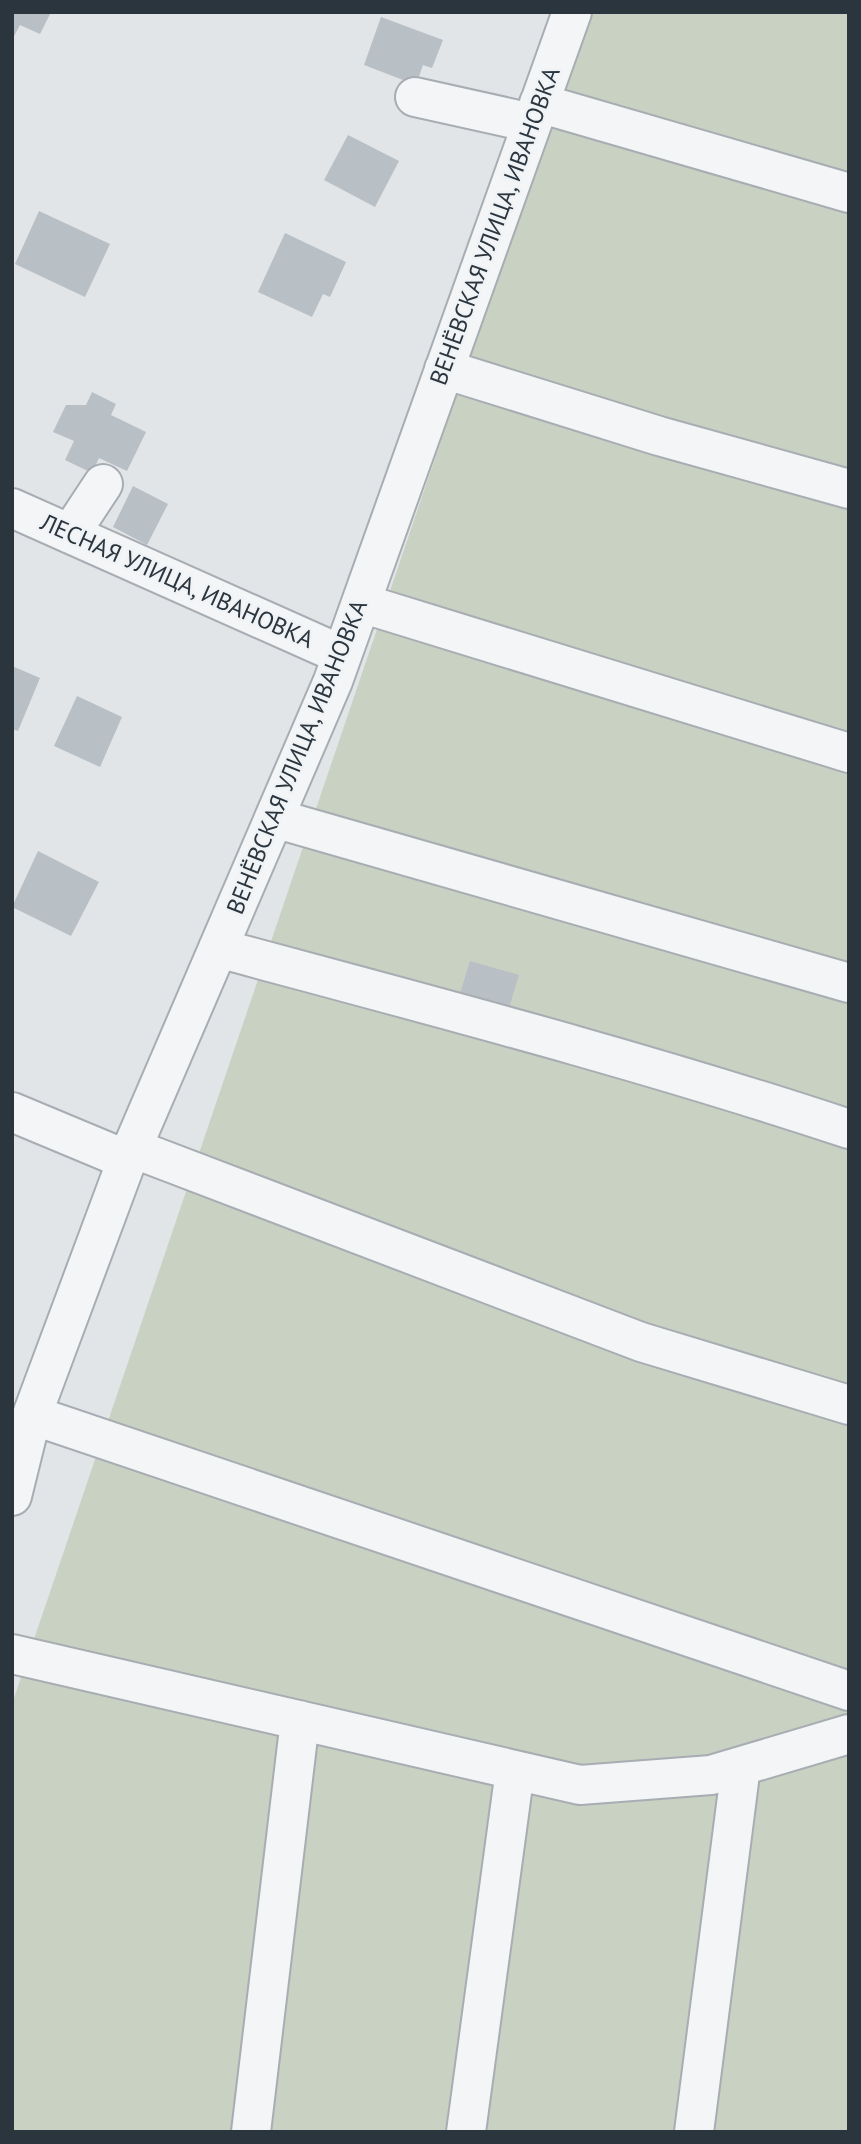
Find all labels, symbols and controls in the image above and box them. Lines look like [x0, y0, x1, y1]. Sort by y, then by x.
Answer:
street label: ВЕНЁВСКАЯ УЛИЦА, ИВАНОВКА [422, 63, 567, 389]
street label: ЛЕСНАЯ УЛИЦА, ИВАНОВКА [35, 506, 319, 655]
street label: ВЕНЁВСКАЯ УЛИЦА, ИВАНОВКА [219, 595, 374, 919]

